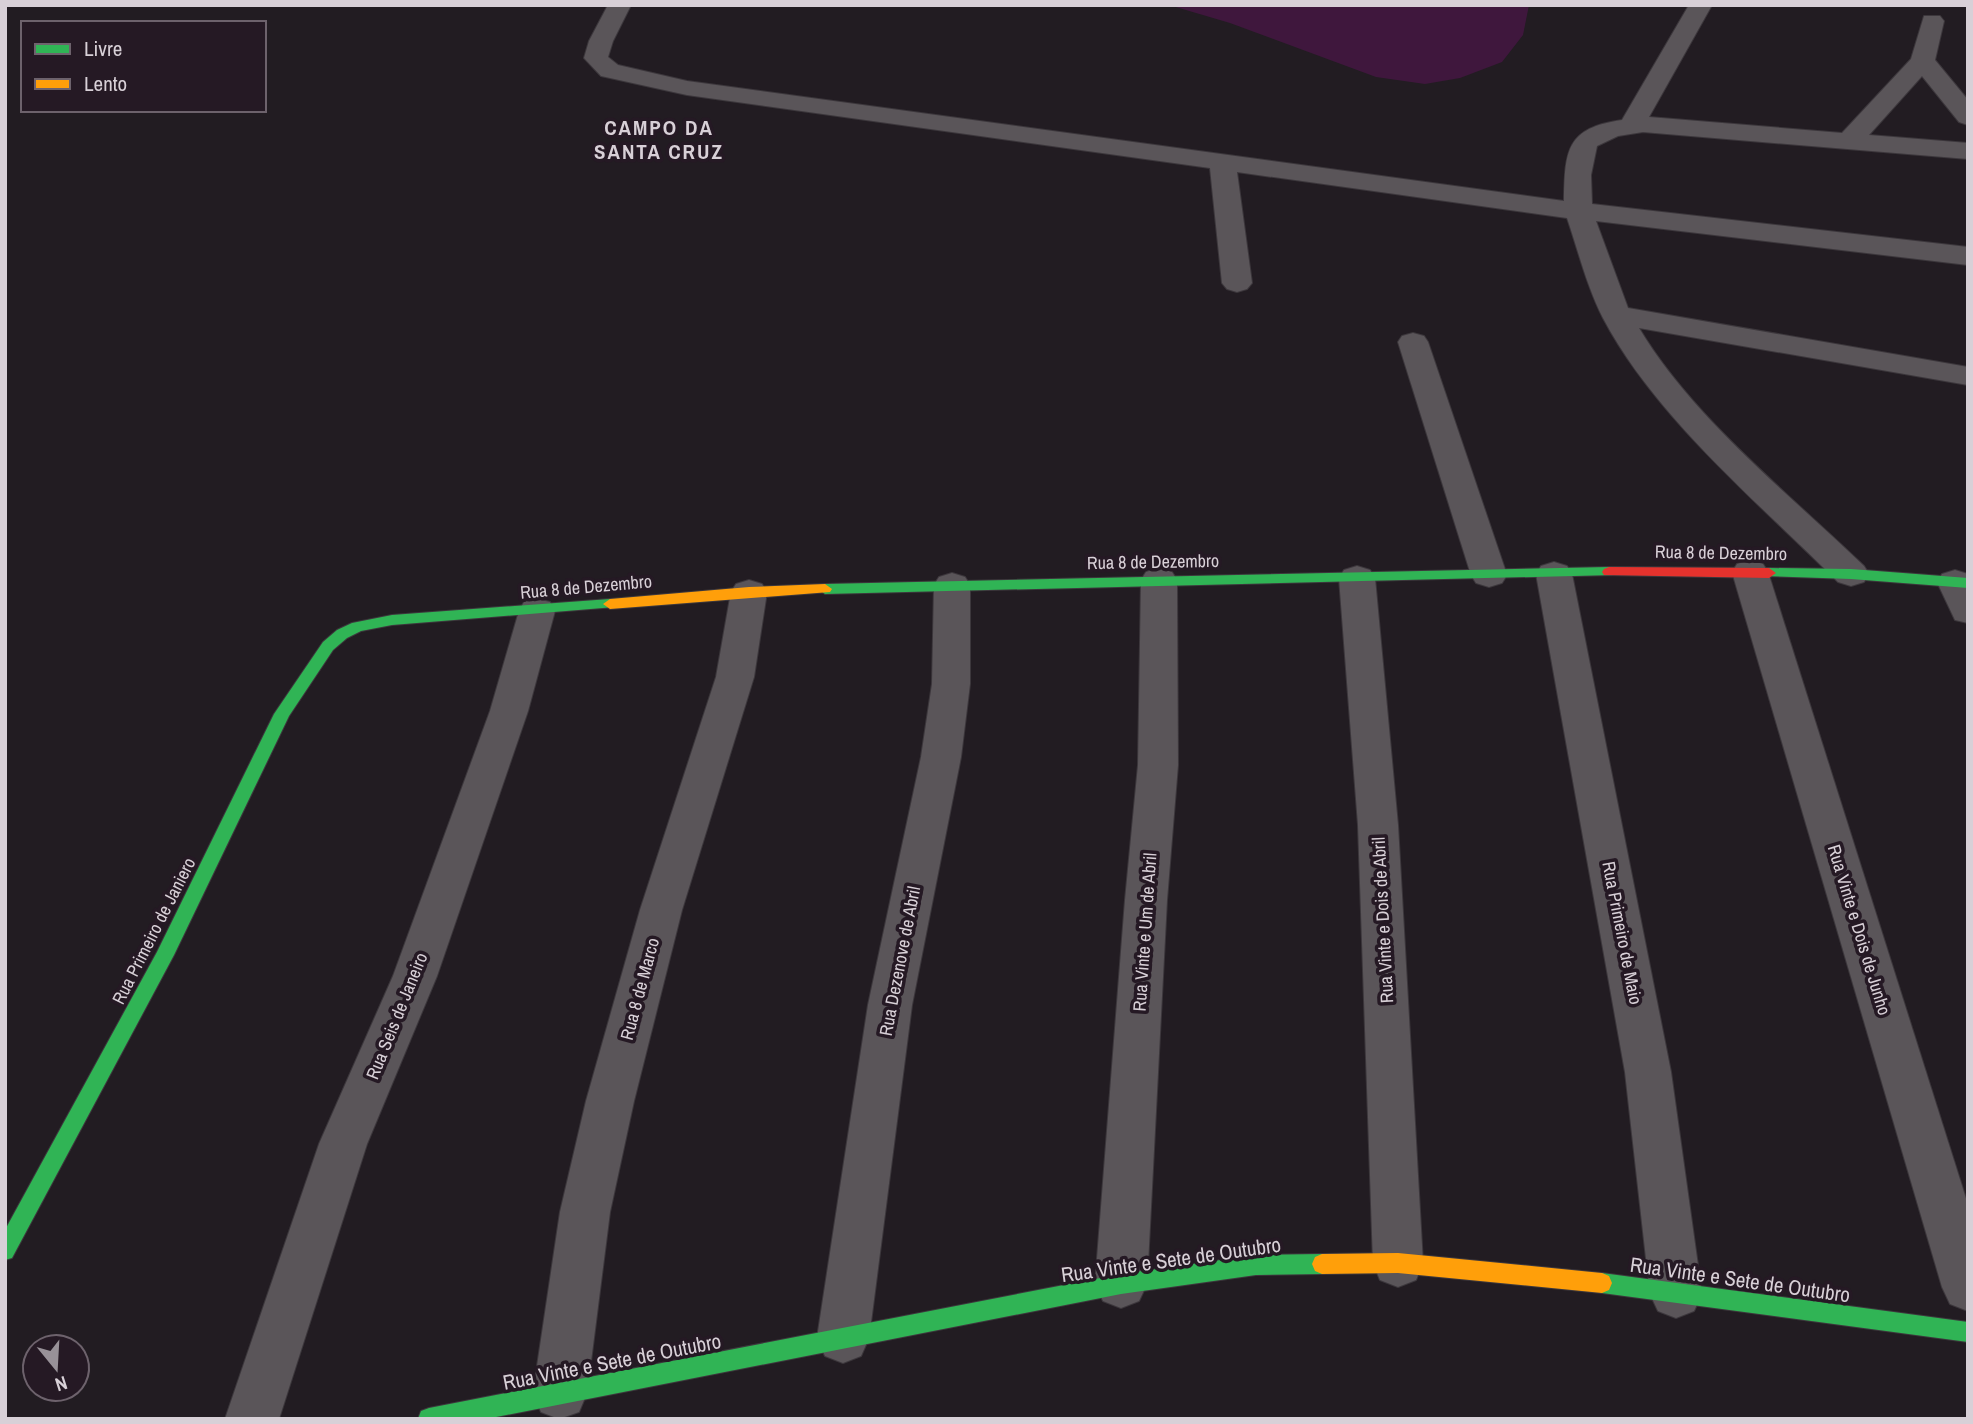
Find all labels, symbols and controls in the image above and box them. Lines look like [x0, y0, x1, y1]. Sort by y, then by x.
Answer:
legend [21, 21, 266, 112]
text: Livre [84, 34, 122, 63]
text: Lento [84, 69, 127, 98]
district label: CAMPO DA SANTA CRUZ [594, 113, 724, 166]
street label: Rua 8 de Dezembro [1655, 539, 1787, 566]
street label: Rua 8 de Dezembro [1087, 548, 1219, 575]
street label: Rua 8 de Dezembro [519, 568, 653, 605]
street label: Rua Vinte e Dois de Abril [1366, 836, 1399, 1004]
street label: Rua Vinte e Dois de Junho [1822, 842, 1897, 1018]
street label: Rua Vinte e Um de Abril [1126, 852, 1163, 1012]
street label: Rua Primeiro de Janiero [106, 853, 201, 1008]
street label: Rua Primeiro de Maio [1596, 859, 1649, 1007]
street label: Rua Dezenove de Abril [873, 884, 926, 1038]
street label: Rua 8 de Marco [614, 935, 665, 1043]
street label: Rua Seis de Janeiro [360, 949, 433, 1083]
street label: Rua Vinte e Sete de Outubro [1059, 1230, 1283, 1289]
street label: Rua Vinte e Sete de Outubro [1628, 1250, 1852, 1309]
street label: Rua Vinte e Sete de Outubro [500, 1326, 724, 1397]
north arrow [21, 1333, 91, 1403]
text: N [52, 1370, 71, 1398]

